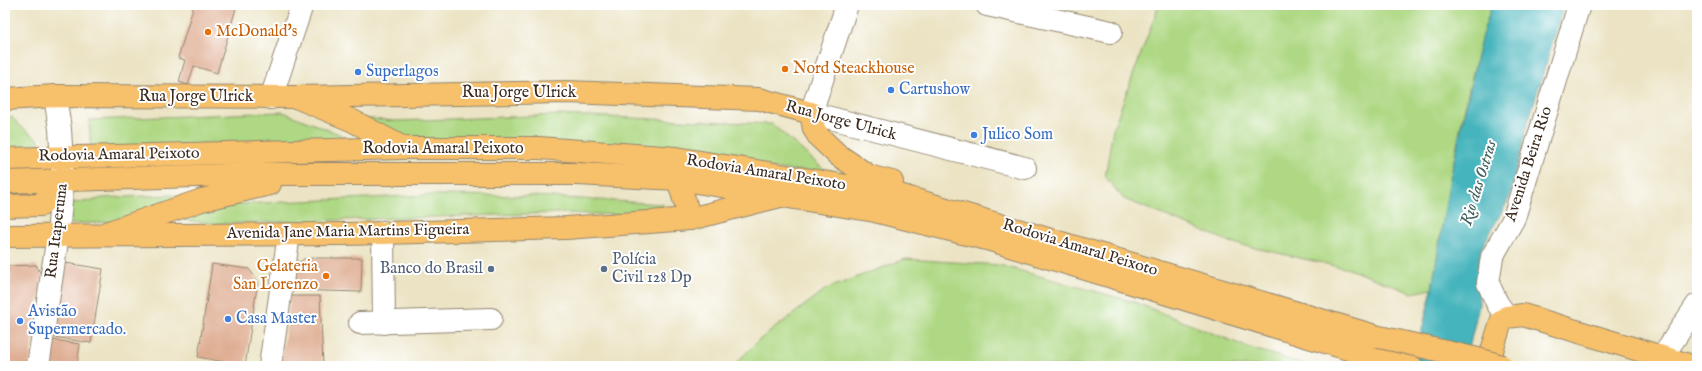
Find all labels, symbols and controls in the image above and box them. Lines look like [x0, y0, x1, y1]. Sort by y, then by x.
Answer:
place label: McDonald's [216, 22, 298, 42]
marker: McDonald's [203, 27, 213, 37]
place label: Nord Steackhouse [793, 59, 915, 79]
place label: Superlagos [366, 62, 439, 82]
marker: Nord Steackhouse [780, 64, 790, 74]
marker: Superlagos [353, 67, 363, 77]
place label: Cartushow [899, 80, 971, 100]
street label: Rua Jorge Ulrick [462, 83, 577, 103]
marker: Cartushow [886, 85, 896, 95]
street label: Rua Jorge Ulrick [139, 87, 254, 107]
street label: Rua Jorge Ulrick [783, 97, 899, 146]
street label: Avenida Beira Rio [1501, 104, 1557, 225]
place label: Julico Som [980, 125, 1053, 145]
marker: Julico Som [969, 130, 979, 140]
water label: Rio das Ostras [1456, 138, 1502, 228]
street label: Rodovia Amaral Peixoto [362, 139, 524, 159]
street label: Rodovia Amaral Peixoto [38, 144, 200, 166]
street label: Rodovia Amaral Peixoto [685, 151, 848, 196]
street label: Rua Itaperuna [41, 182, 73, 280]
street label: Rodovia Amaral Peixoto [1000, 215, 1160, 281]
street label: Avenida Jane Maria Martins Figueira [226, 220, 469, 244]
place label: Polícia Civil 128 Dp [612, 250, 692, 288]
place label: Gelateria San Lorenzo [233, 257, 318, 295]
place label: Banco do Brasil [380, 259, 484, 279]
marker: Banco do Brasil [486, 264, 496, 274]
marker: Polícia Civil 128 Dp [599, 264, 609, 274]
marker: Gelateria San Lorenzo [321, 271, 331, 281]
place label: Avistão Supermercado. [27, 302, 126, 340]
place label: Casa Master [236, 309, 317, 329]
marker: Casa Master [223, 314, 233, 324]
marker: Avistão Supermercado. [15, 316, 25, 326]

